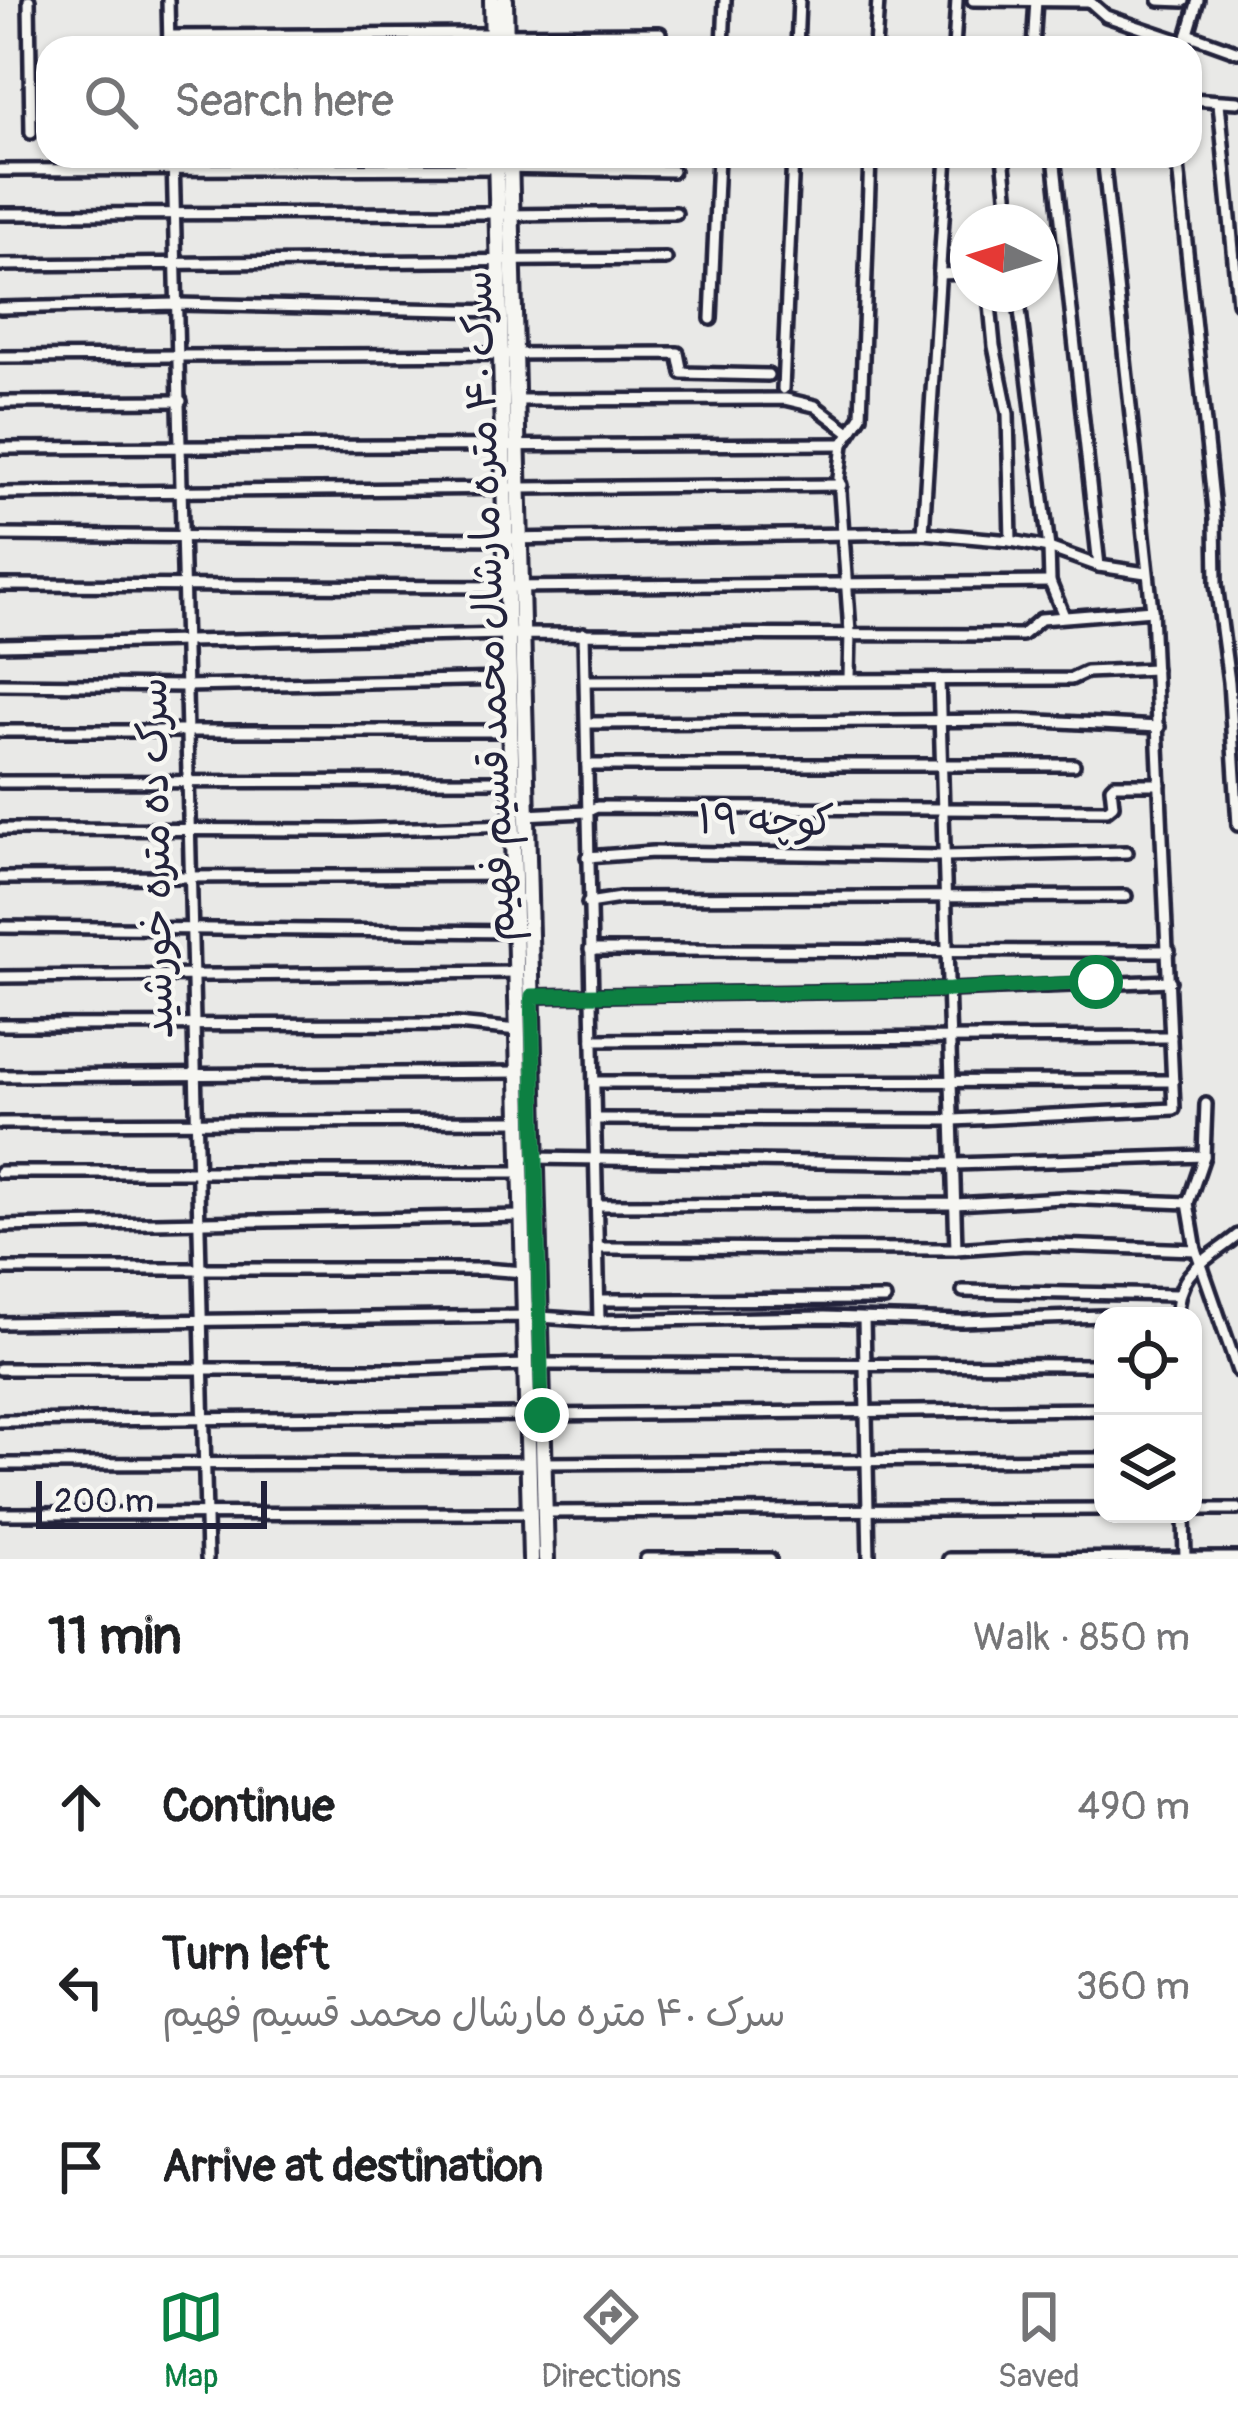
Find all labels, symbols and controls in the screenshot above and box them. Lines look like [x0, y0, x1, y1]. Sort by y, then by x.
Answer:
search box [36, 36, 1202, 168]
icon: search [78, 69, 144, 135]
text: Search here [174, 74, 394, 130]
north arrow [950, 204, 1058, 312]
street label: سرک ۴۰ متره مارشال محمد قسیم فهیم [451, 269, 531, 943]
street label: سرک ده متره خورشید [127, 677, 185, 1039]
street label: کوچه ۱۹ [697, 794, 835, 848]
route start [1069, 955, 1123, 1009]
map controls [1094, 1307, 1202, 1523]
button: locate [1094, 1307, 1202, 1415]
route end [515, 1388, 569, 1442]
button: layers [1094, 1415, 1202, 1523]
scale bar [36, 1475, 267, 1528]
text: 200 m [54, 1481, 154, 1522]
text: 11 min [48, 1605, 182, 1669]
text: Walk · 850 m [973, 1613, 1190, 1662]
icon: ahead [48, 1774, 114, 1840]
text: Continue [162, 1779, 335, 1835]
text: 490 m [1078, 1782, 1190, 1831]
text: Turn left [162, 1927, 329, 1983]
icon: left [48, 1954, 114, 2020]
text: 360 m [1076, 1962, 1190, 2011]
text: سرک ۴۰ متره مارشال محمد قسیم فهیم [162, 1989, 786, 2038]
icon: arrive [48, 2134, 114, 2200]
text: Arrive at destination [162, 2139, 543, 2195]
tab: Map [158, 2284, 224, 2397]
tab: Directions [541, 2284, 681, 2397]
tab: Saved [998, 2284, 1080, 2397]

